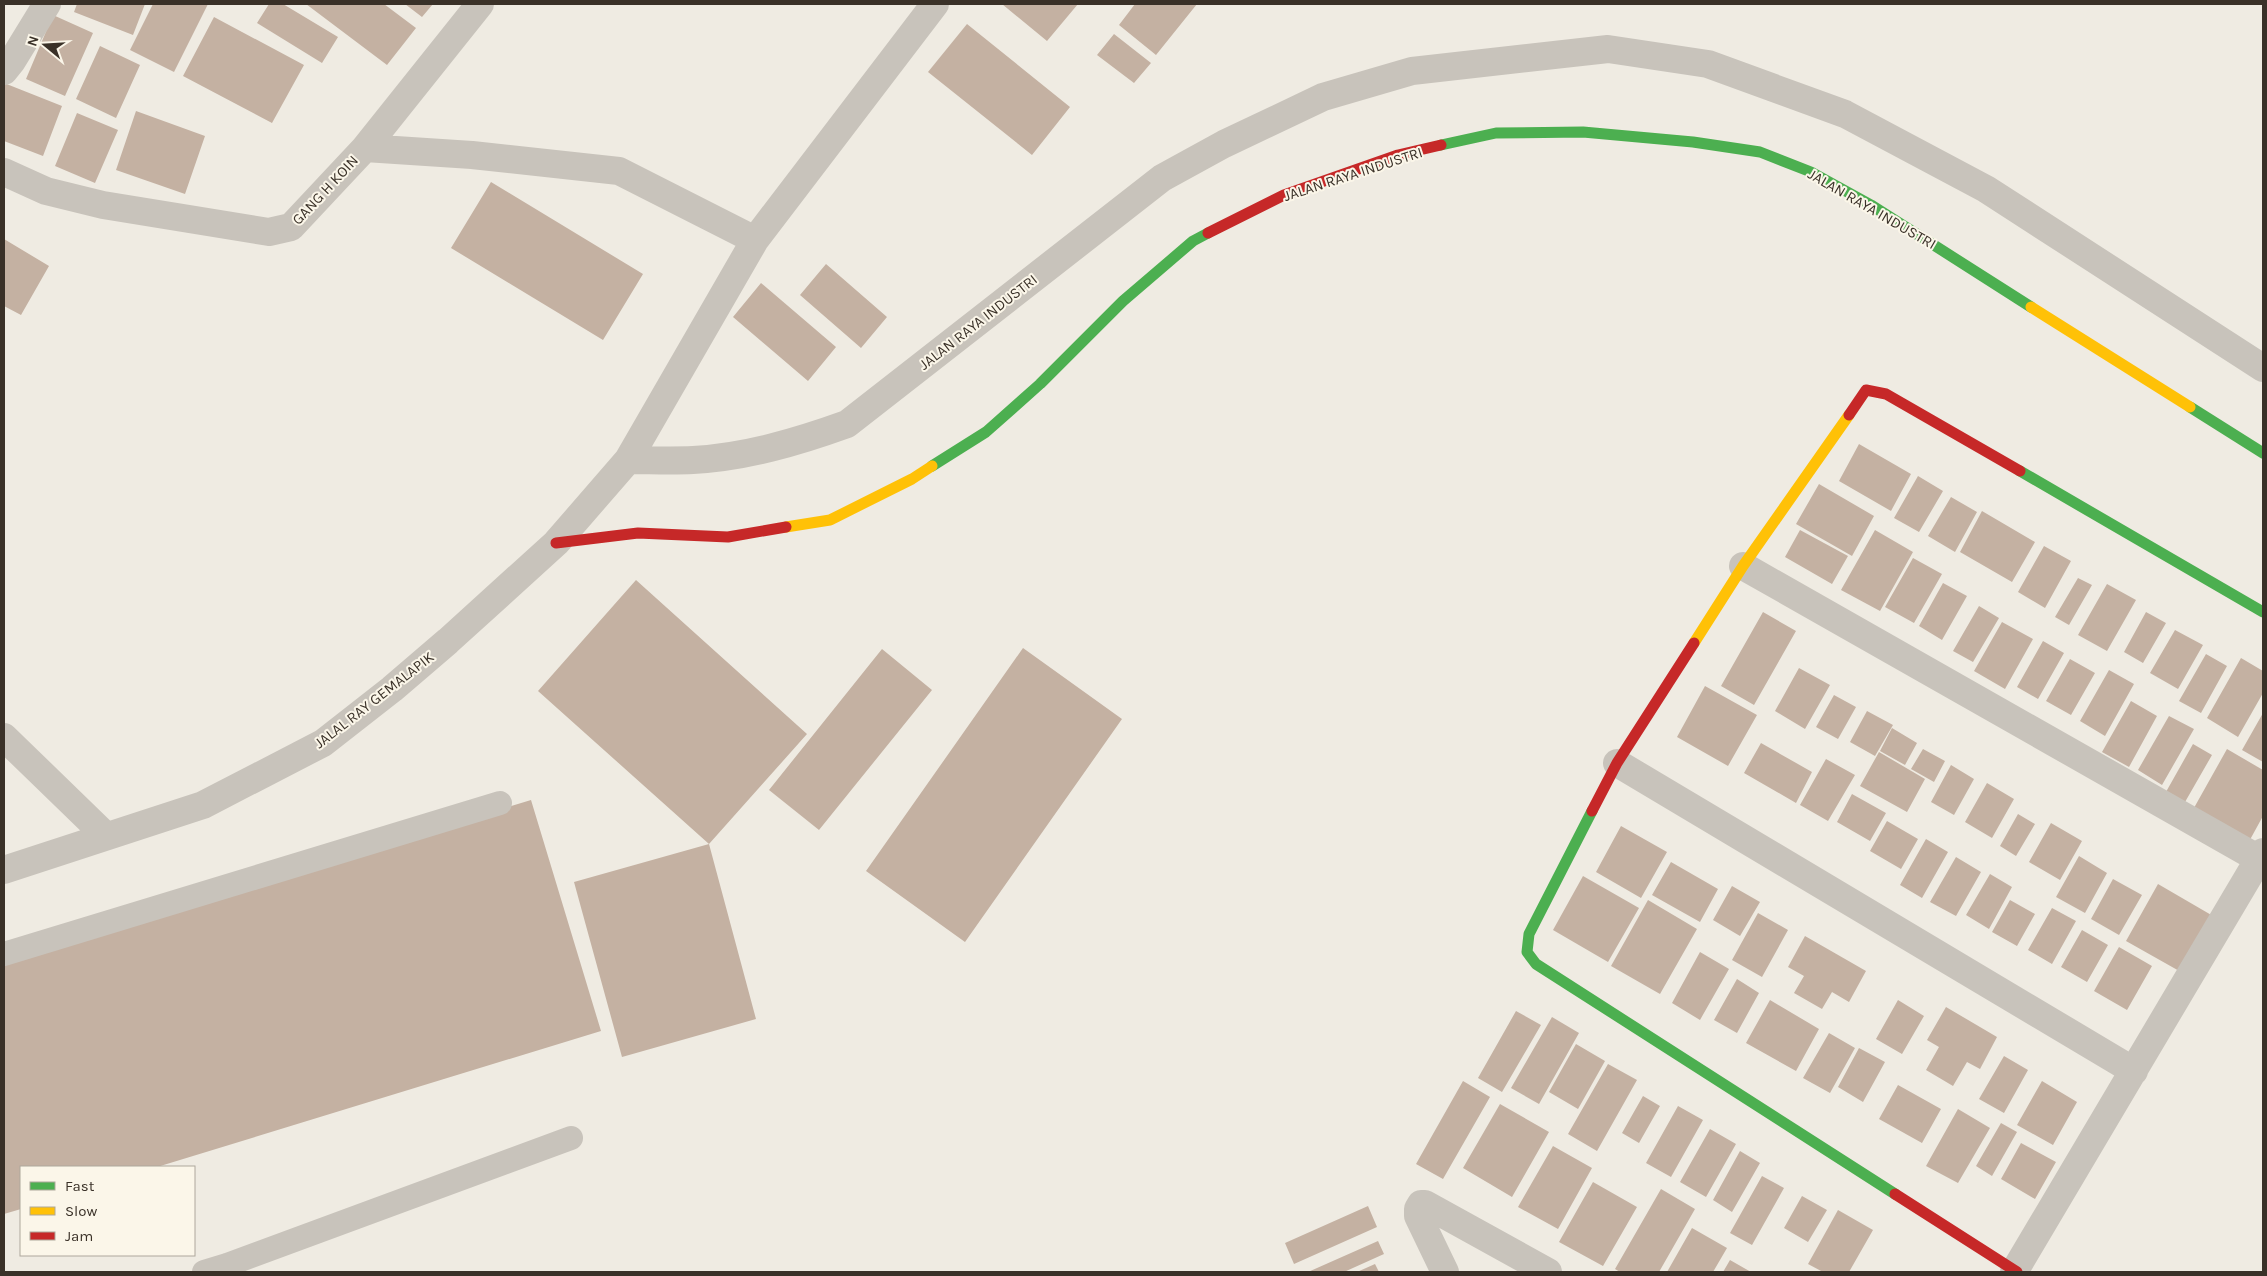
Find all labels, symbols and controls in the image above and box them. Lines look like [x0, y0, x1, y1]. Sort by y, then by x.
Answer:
north arrow [20, 20, 70, 70]
text: N [23, 34, 43, 49]
street label: JALAN RAYA INDUSTRI [1281, 143, 1425, 205]
street label: GANG H KOIN [288, 151, 362, 229]
street label: JALAN RAYA INDUSTRI [1805, 165, 1939, 253]
street label: JALAN RAYA INDUSTRI [915, 270, 1041, 374]
street label: JALAL RAY GEMALAPIK [311, 648, 437, 752]
legend [20, 1166, 195, 1256]
text: Fast [65, 1177, 95, 1195]
text: Slow [65, 1202, 97, 1220]
text: Jam [65, 1227, 93, 1245]

